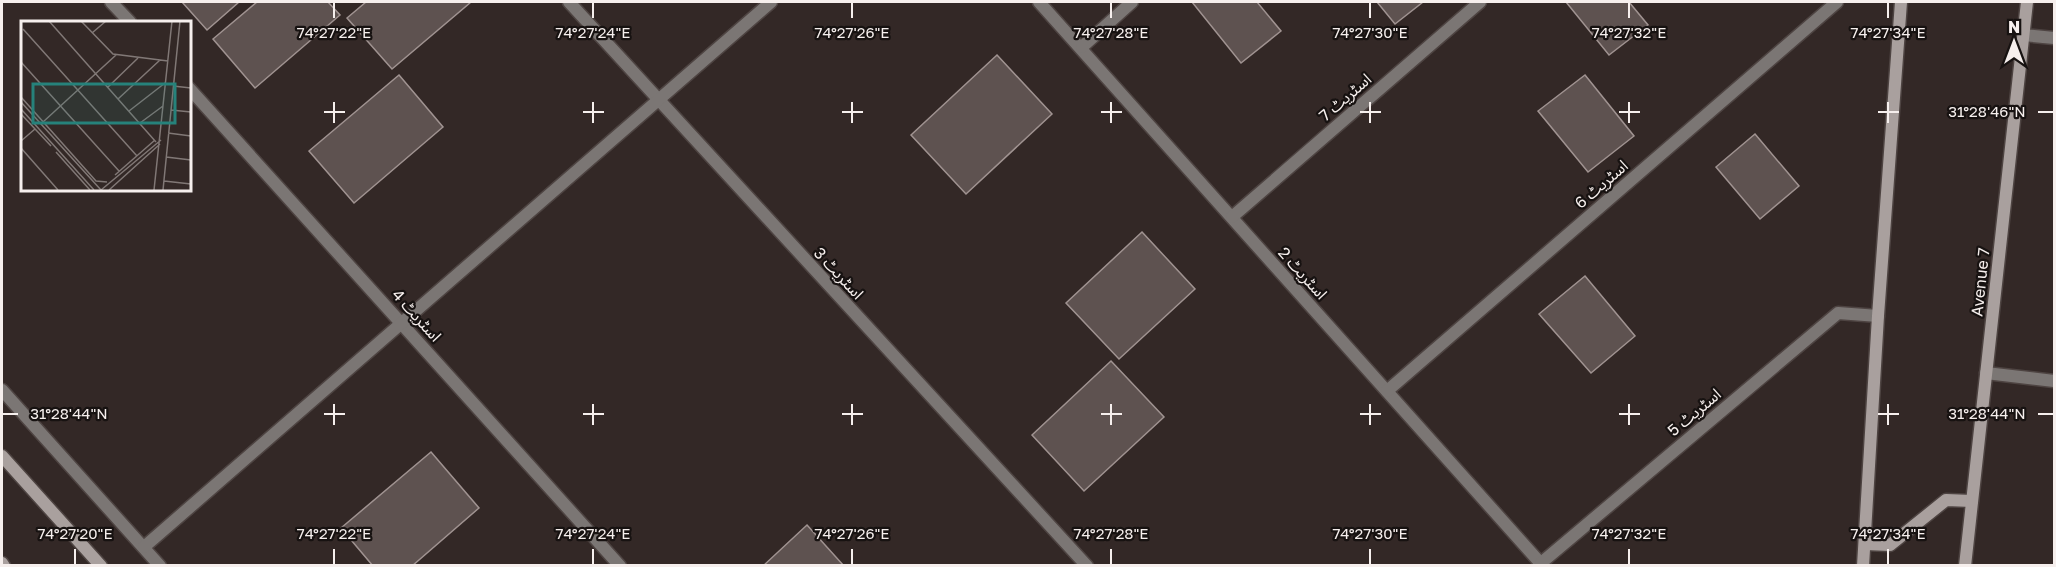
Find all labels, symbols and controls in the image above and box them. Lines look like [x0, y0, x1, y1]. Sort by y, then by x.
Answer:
north arrow [1984, 12, 2044, 72]
text: N [2008, 17, 2020, 37]
inset map [21, 21, 190, 190]
text: 74°27'22"E [297, 23, 371, 41]
text: 74°27'24"E [555, 23, 631, 41]
text: 74°27'26"E [815, 23, 889, 41]
text: 74°27'28"E [1073, 23, 1149, 41]
text: 74°27'30"E [1332, 23, 1408, 41]
text: 74°27'32"E [1592, 23, 1666, 41]
text: 74°27'34"E [1850, 23, 1926, 41]
street label: اسٹریٹ 7 [1315, 69, 1375, 125]
text: 31°28'46"N [1948, 102, 2026, 120]
street label: اسٹریٹ 6 [1570, 155, 1632, 213]
street label: اسٹریٹ 3 [810, 243, 868, 303]
street label: اسٹریٹ 2 [1274, 243, 1332, 303]
street label: Avenue 7 [1966, 247, 1994, 317]
street label: اسٹریٹ 4 [388, 284, 446, 346]
street label: اسٹریٹ 5 [1663, 384, 1725, 440]
text: 31°28'44"N [30, 404, 108, 422]
text: 31°28'44"N [1948, 404, 2026, 422]
text: 74°27'20"E [37, 524, 113, 542]
text: 74°27'22"E [297, 524, 371, 542]
text: 74°27'24"E [555, 524, 631, 542]
text: 74°27'26"E [815, 524, 889, 542]
text: 74°27'28"E [1073, 524, 1149, 542]
text: 74°27'30"E [1332, 524, 1408, 542]
text: 74°27'32"E [1592, 524, 1666, 542]
text: 74°27'34"E [1850, 524, 1926, 542]

